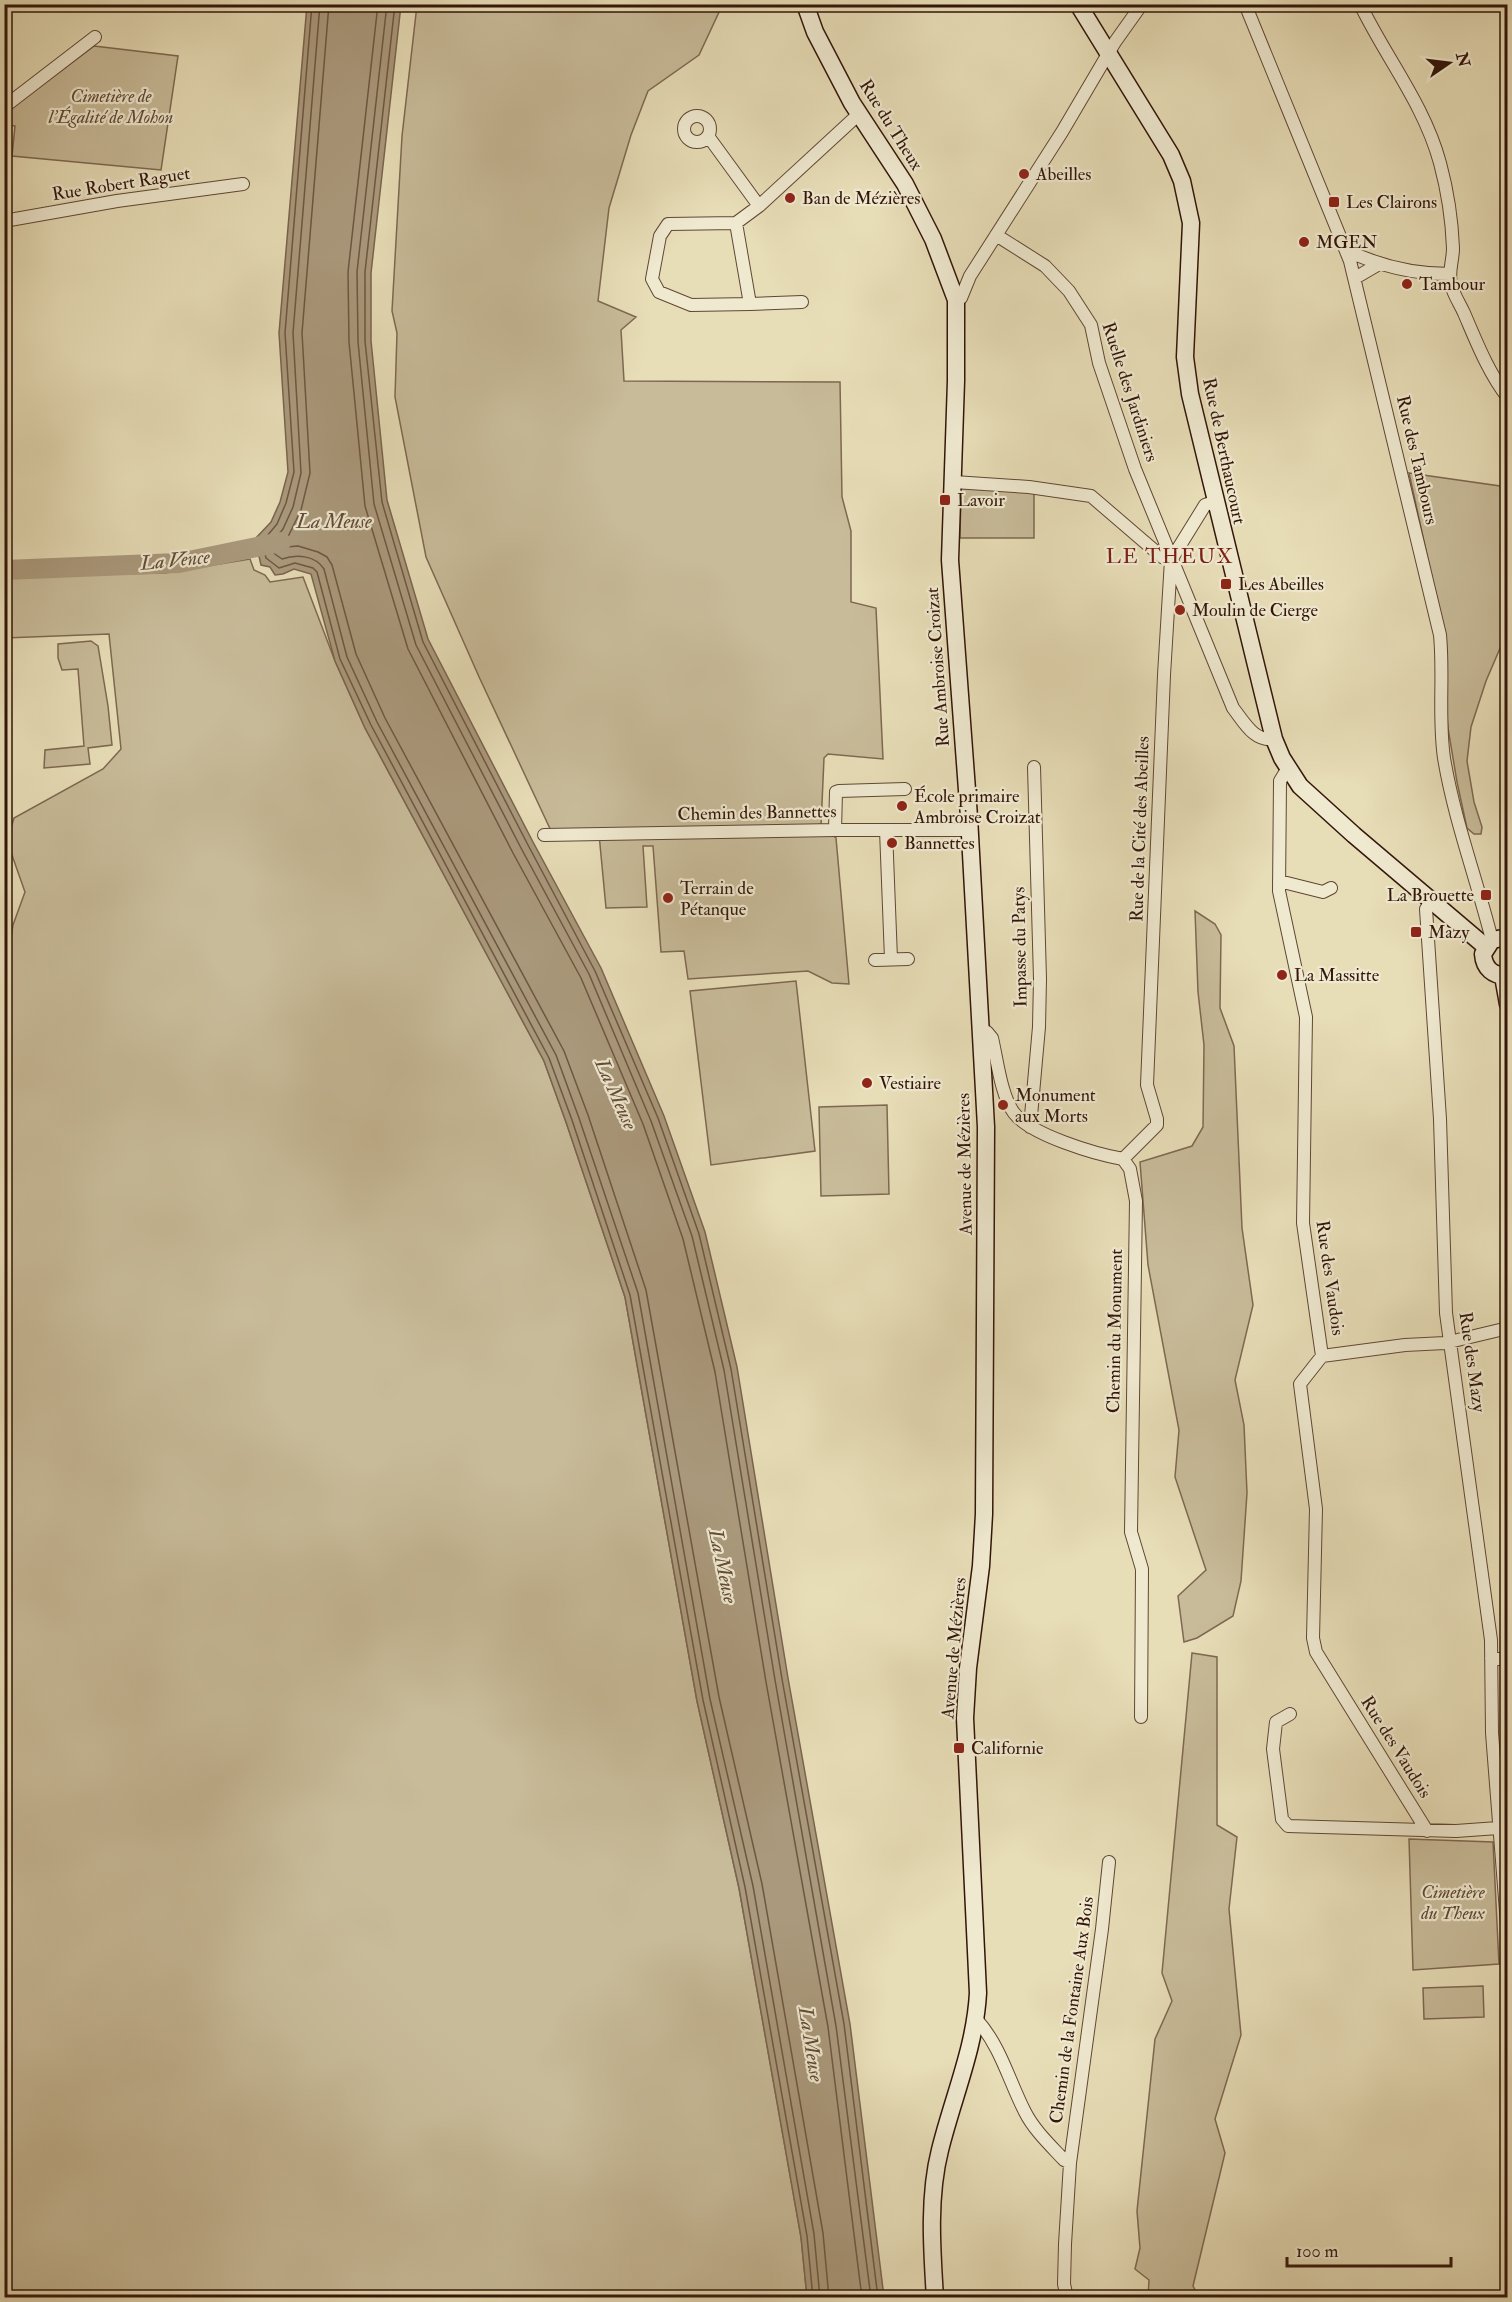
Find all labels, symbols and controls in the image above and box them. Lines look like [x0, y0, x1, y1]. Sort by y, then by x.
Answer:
north arrow [1419, 33, 1479, 93]
text: N [1451, 49, 1474, 70]
street label: Rue du Theux [854, 75, 928, 175]
park label: Cimetière de l'Égalité de Mohon [48, 85, 173, 129]
street label: Rue Robert Raguet [50, 162, 192, 206]
place label: Abeilles [1035, 163, 1091, 186]
marker: Abeilles [1017, 167, 1031, 181]
place label: Ban de Mézières [802, 187, 920, 210]
marker: Ban de Mézières [783, 191, 797, 205]
place label: Les Clairons [1346, 191, 1437, 214]
marker: Les Clairons [1327, 195, 1341, 209]
place label: MGEN [1316, 231, 1377, 254]
marker: MGEN [1297, 235, 1311, 249]
place label: Tambour [1419, 273, 1485, 296]
marker: Tambour [1400, 277, 1414, 291]
street label: Ruelle des Jardiniers [1097, 319, 1163, 465]
street label: Rue de Berthaucourt [1197, 376, 1251, 527]
street label: Rue des Tambours [1391, 393, 1443, 527]
place label: Lavoir [957, 489, 1005, 512]
marker: Lavoir [938, 493, 952, 507]
water label: La Meuse [295, 509, 372, 534]
district label: LE THEUX [1106, 543, 1234, 570]
water label: La Vence [138, 544, 211, 576]
place label: Les Abeilles [1238, 573, 1324, 596]
marker: Les Abeilles [1219, 577, 1233, 591]
street label: Rue Ambroise Croizat [921, 586, 955, 748]
place label: Moulin de Cierge [1192, 599, 1318, 622]
marker: Moulin de Cierge [1173, 603, 1187, 617]
street label: Rue de la Cité des Abeilles [1125, 736, 1155, 922]
place label: École primaire Ambroise Croizat [913, 785, 1041, 829]
marker: École primaire Ambroise Croizat [895, 799, 909, 813]
street label: Chemin des Bannettes [677, 800, 837, 826]
place label: Bannettes [904, 832, 975, 855]
marker: Bannettes [885, 836, 899, 850]
place label: Terrain de Pétanque [680, 877, 754, 921]
place label: La Brouette [1387, 884, 1474, 907]
street label: Impasse du Patys [1007, 886, 1033, 1008]
marker: La Brouette [1479, 888, 1493, 902]
marker: Terrain de Pétanque [661, 891, 675, 905]
place label: Mazy [1428, 921, 1470, 944]
marker: Mazy [1409, 925, 1423, 939]
place label: La Massitte [1294, 964, 1380, 987]
marker: La Massitte [1275, 968, 1289, 982]
water label: La Meuse [589, 1053, 643, 1134]
place label: Vestiaire [879, 1072, 941, 1095]
marker: Vestiaire [860, 1076, 874, 1090]
place label: Monument aux Morts [1015, 1084, 1096, 1128]
street label: Avenue de Mézières [952, 1093, 978, 1236]
marker: Monument aux Morts [996, 1098, 1010, 1112]
street label: Rue des Vaudois [1311, 1219, 1349, 1337]
street label: Chemin du Monument [1102, 1248, 1128, 1413]
street label: Rue des Mazy [1454, 1310, 1491, 1415]
water label: La Meuse [703, 1525, 743, 1606]
street label: Avenue de Mézières [936, 1576, 972, 1721]
street label: Rue des Vaudois [1355, 1692, 1437, 1802]
place label: Californie [971, 1737, 1044, 1760]
marker: Californie [952, 1741, 966, 1755]
park label: Cimetière du Theux [1420, 1881, 1486, 1925]
street label: Chemin de la Fontaine Aux Bois [1045, 1895, 1099, 2125]
water label: La Meuse [793, 2004, 829, 2084]
scale bar [1287, 2230, 1450, 2268]
text: 100 m [1296, 2240, 1339, 2263]

